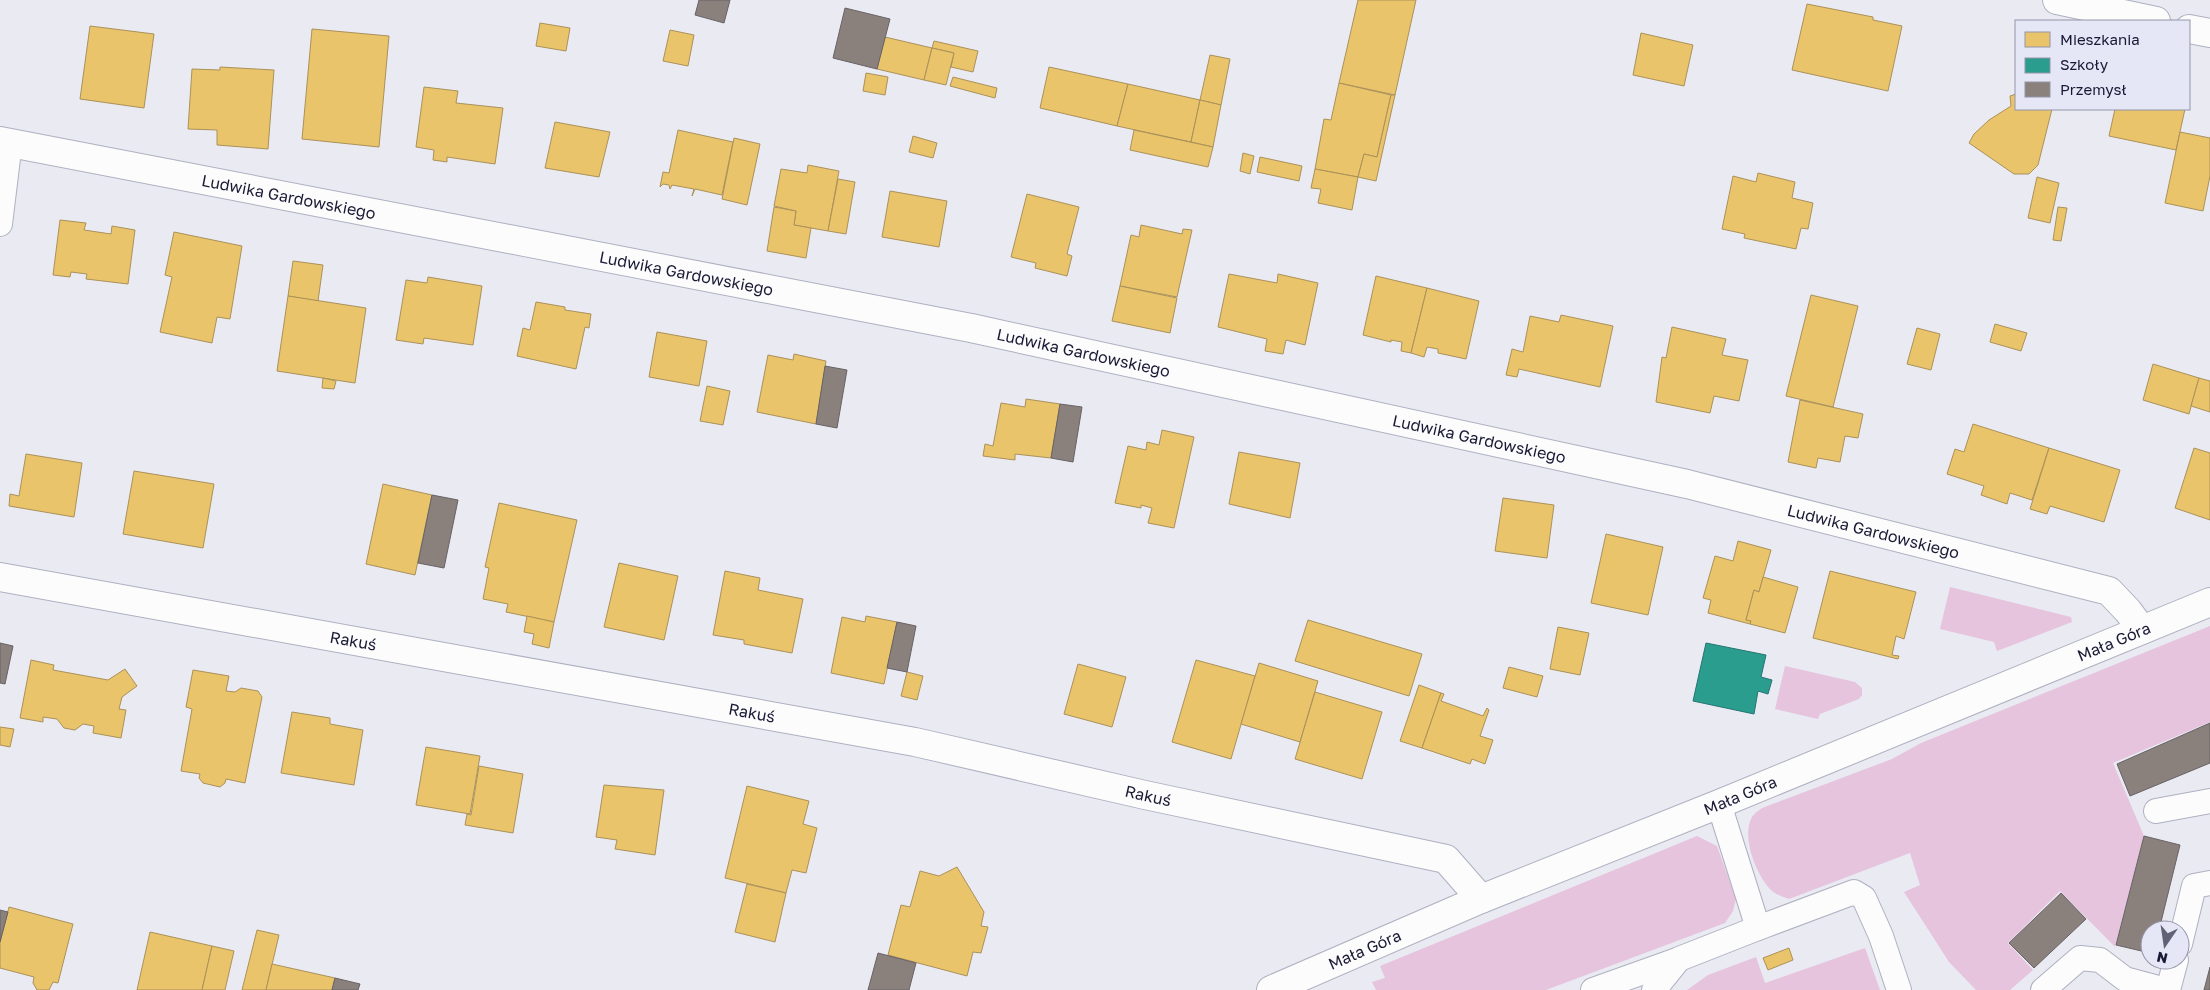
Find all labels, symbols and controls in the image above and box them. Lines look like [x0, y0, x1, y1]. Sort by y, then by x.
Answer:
legend [2015, 20, 2190, 110]
text: Mieszkania [2060, 30, 2140, 48]
text: Szkoły [2060, 55, 2109, 73]
text: Przemysł [2060, 80, 2127, 98]
street label: Ludwika Gardowskiego [200, 170, 377, 223]
street label: Ludwika Gardowskiego [598, 247, 775, 300]
street label: Ludwika Gardowskiego [995, 324, 1172, 381]
street label: Ludwika Gardowskiego [1391, 410, 1568, 467]
street label: Ludwika Gardowskiego [1785, 500, 1962, 563]
street label: Mała Góra [2074, 618, 2153, 666]
street label: Rakuś [328, 627, 378, 655]
street label: Rakuś [727, 699, 777, 727]
street label: Mała Góra [1701, 771, 1780, 819]
street label: Rakuś [1123, 781, 1173, 810]
north arrow [2140, 920, 2190, 970]
street label: Mała Góra [1325, 925, 1404, 974]
text: N [2155, 949, 2169, 968]

